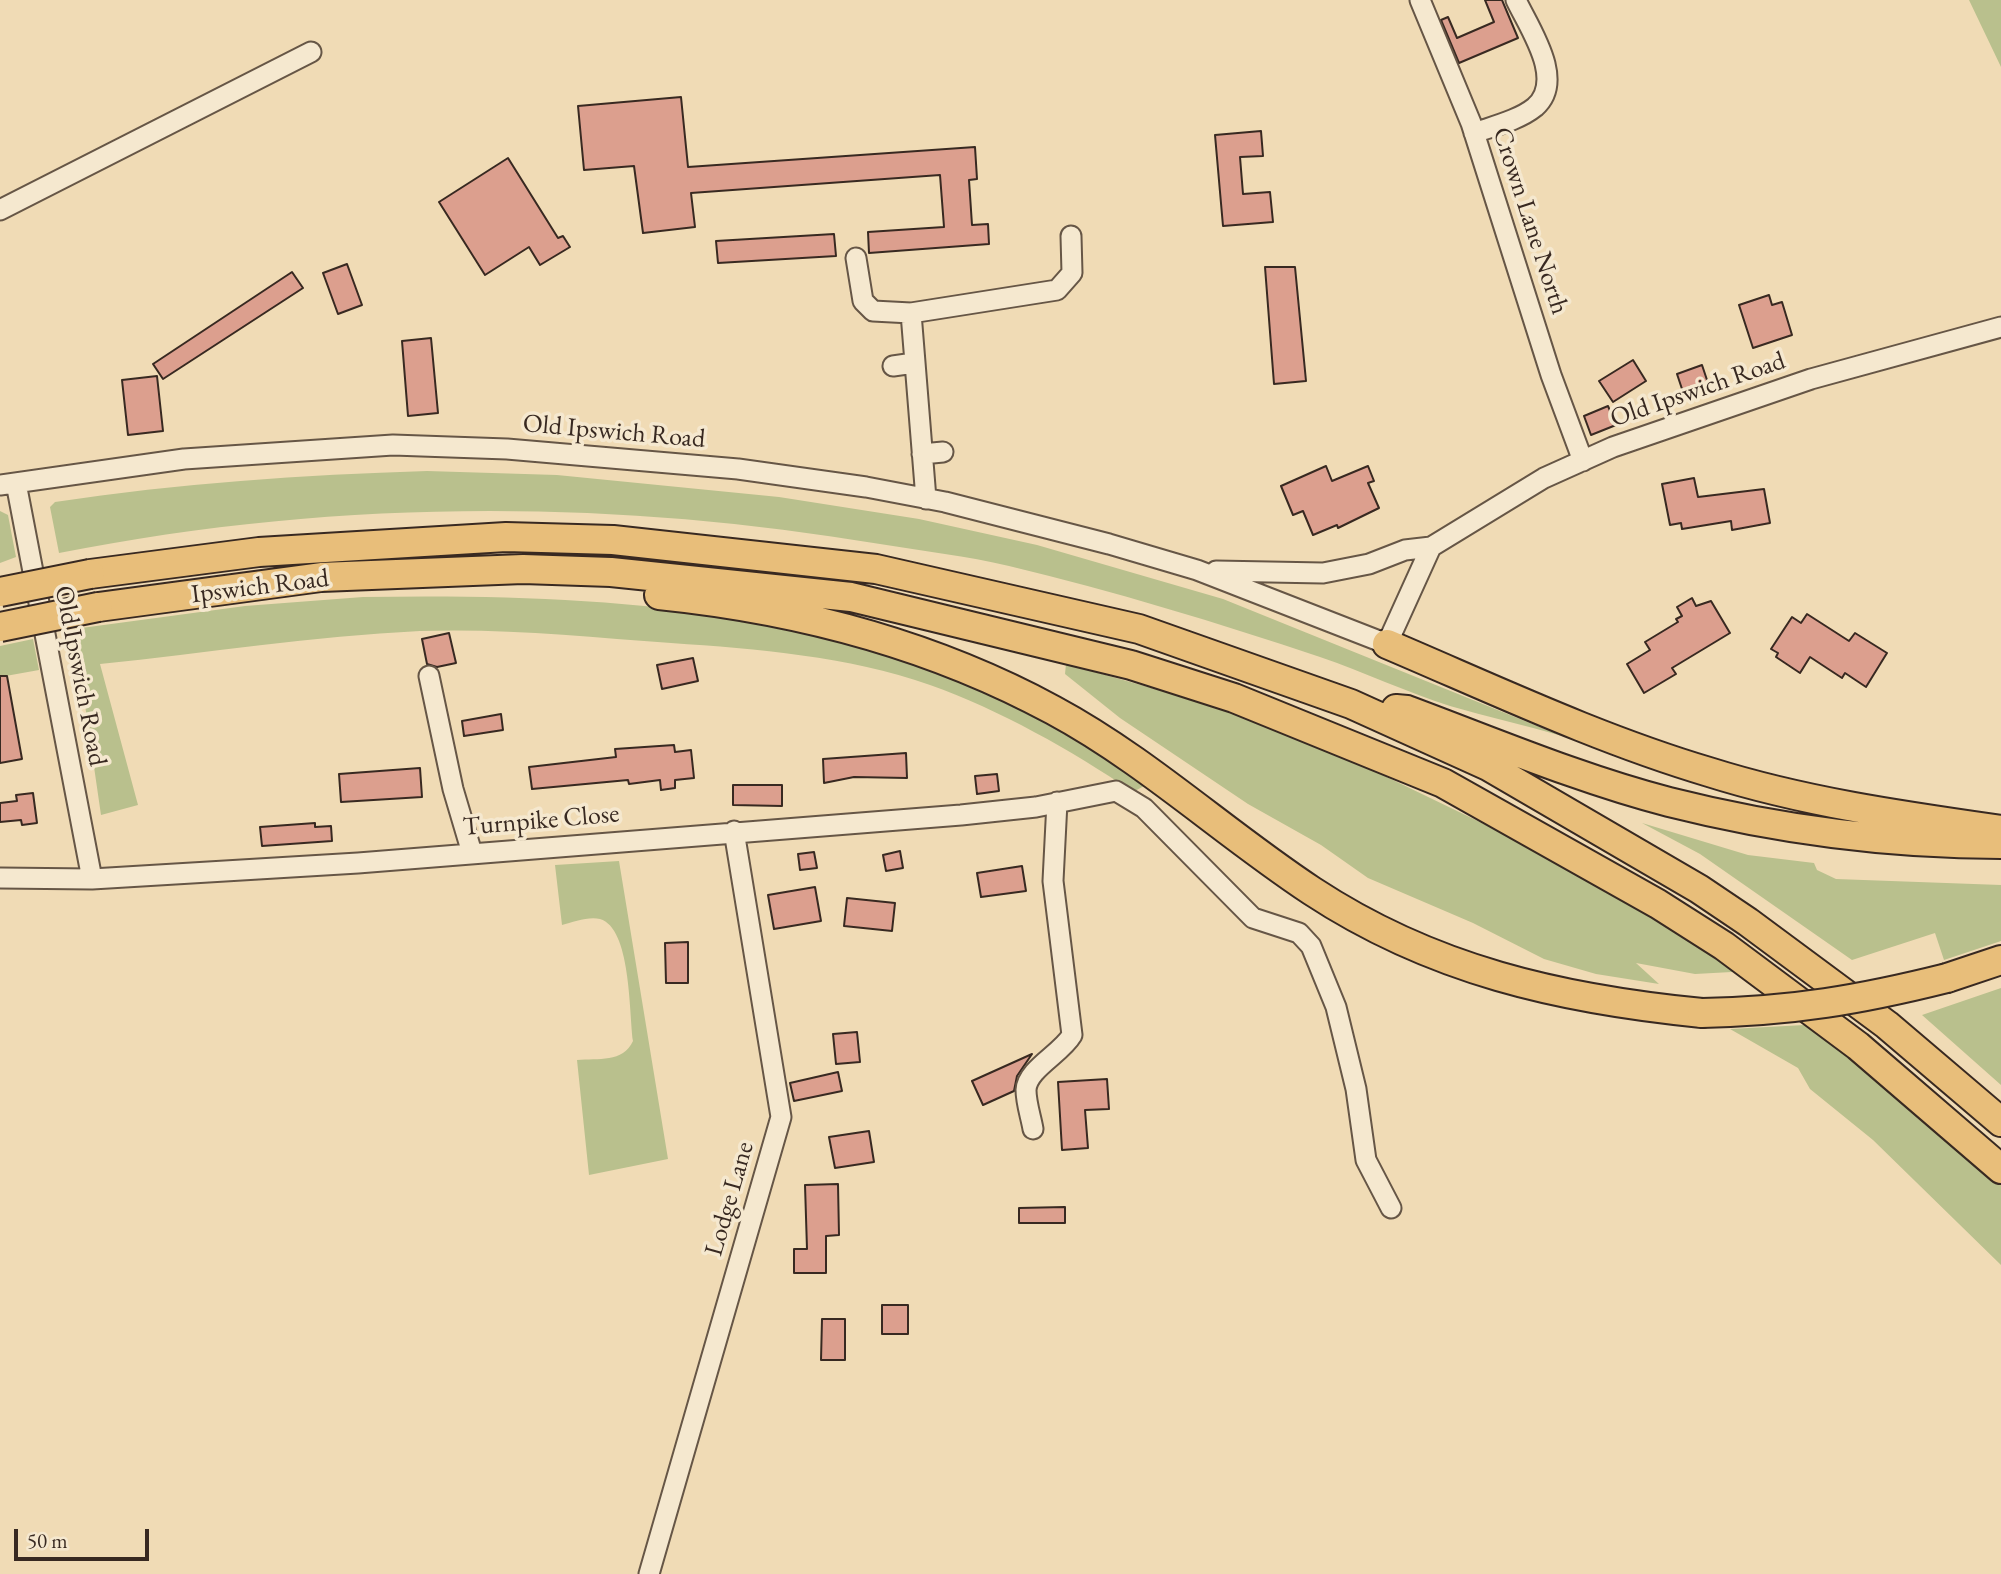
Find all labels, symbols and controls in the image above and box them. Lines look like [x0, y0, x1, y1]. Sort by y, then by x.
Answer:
street label: Crown Lane North [1485, 124, 1575, 318]
street label: Old Ipswich Road [1606, 345, 1790, 435]
street label: Old Ipswich Road [522, 408, 706, 456]
street label: Ipswich Road [189, 563, 331, 611]
street label: Old Ipswich Road [47, 583, 113, 769]
street label: Turnpike Close [461, 799, 621, 843]
street label: Lodge Lane [699, 1138, 761, 1260]
scale bar [18, 1514, 152, 1558]
text: 50 m [27, 1527, 68, 1554]

